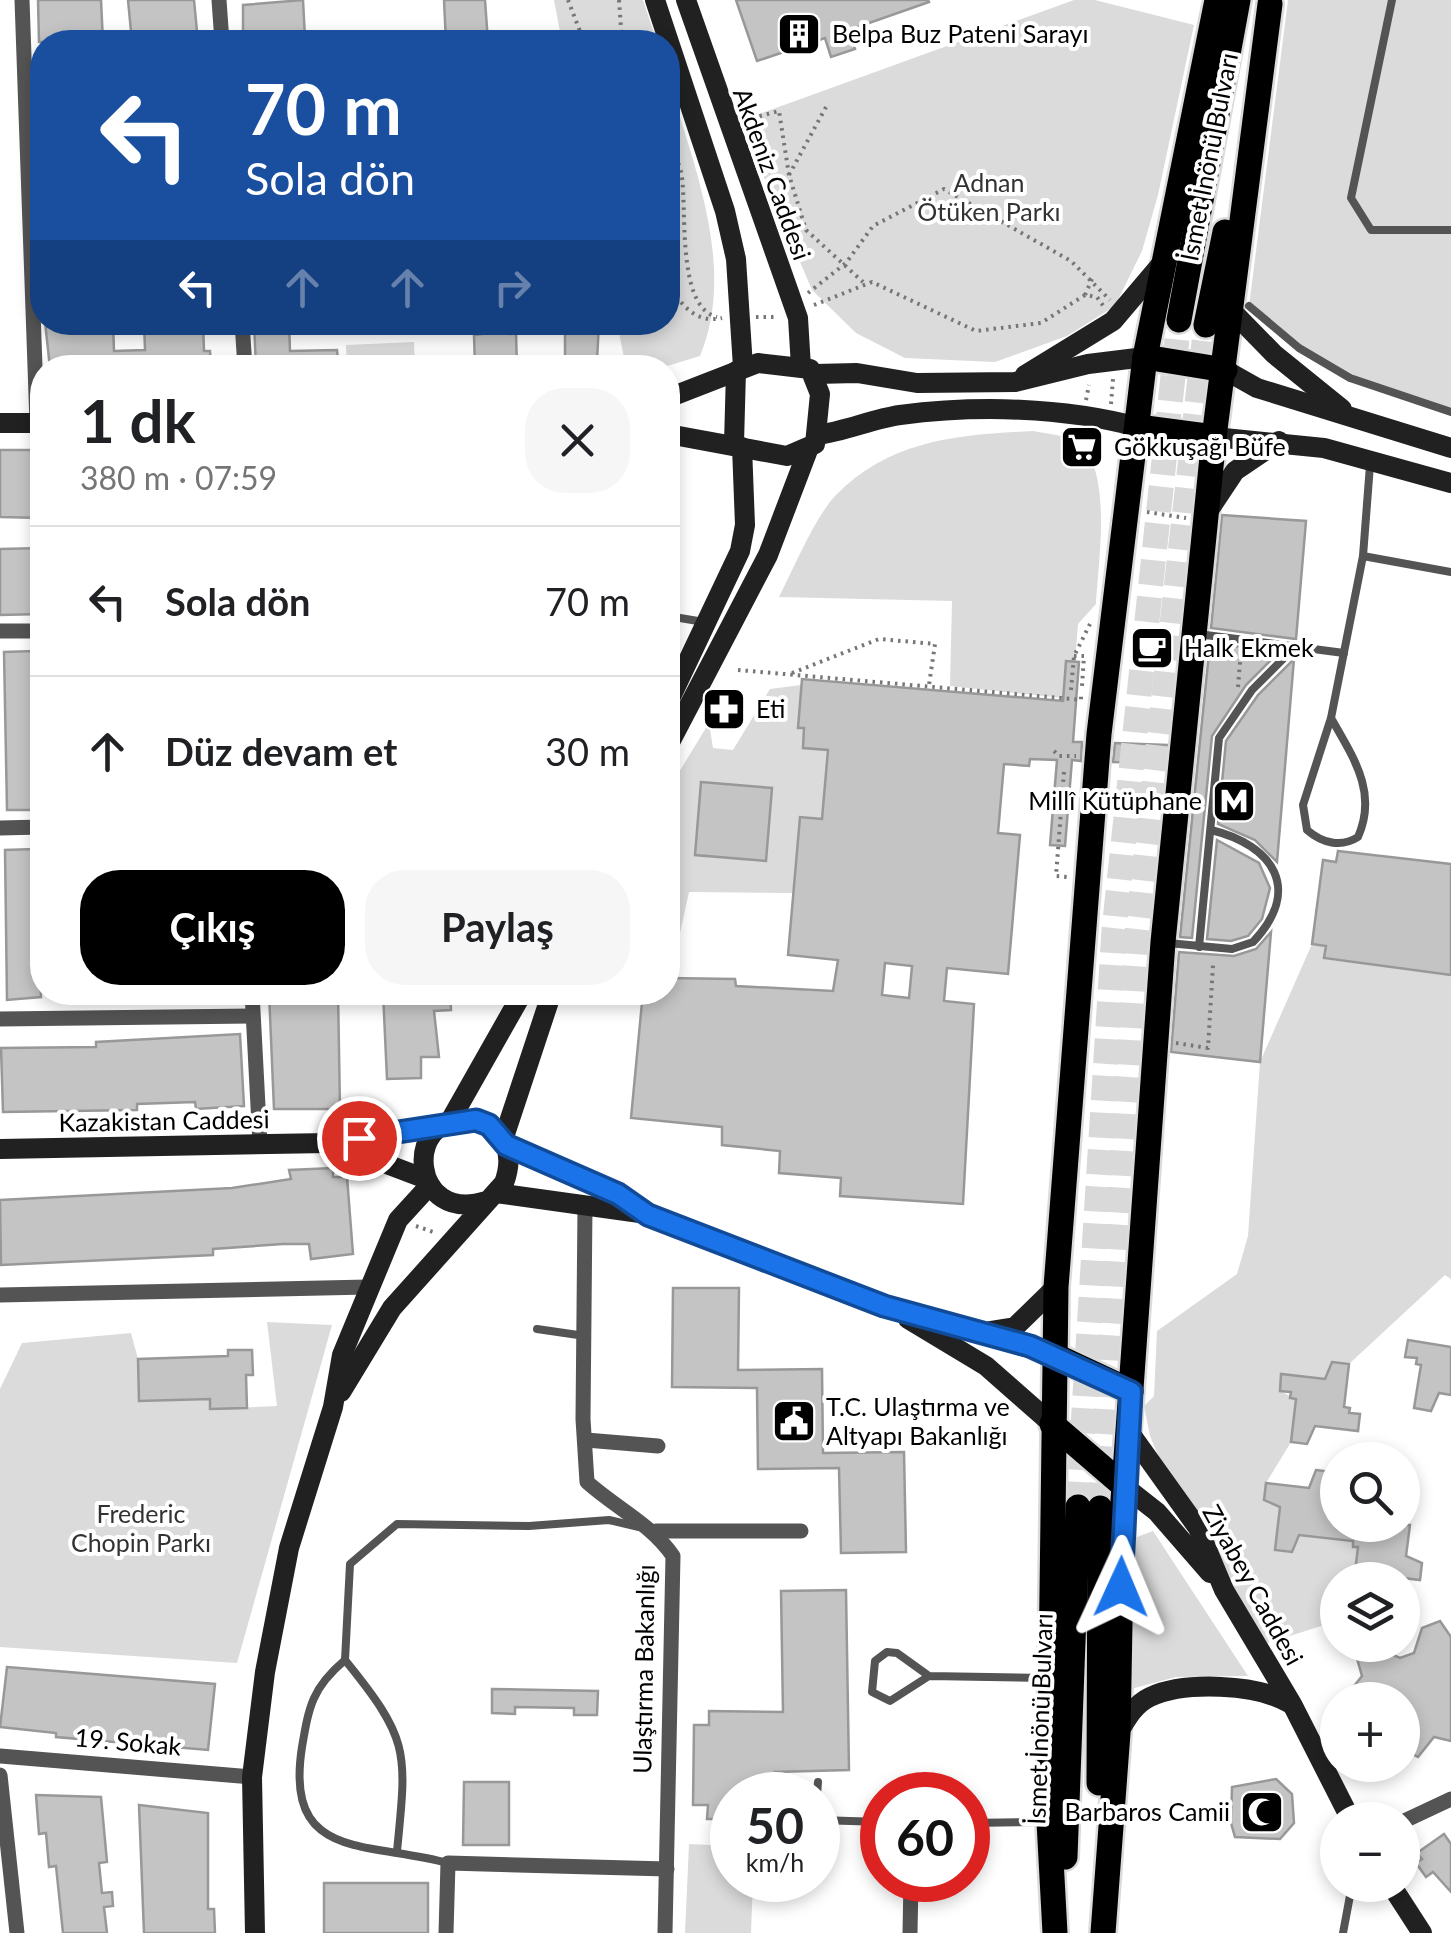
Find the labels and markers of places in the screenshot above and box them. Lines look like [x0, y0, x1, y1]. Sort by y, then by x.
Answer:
building icon: Belpa Buz Pateni Sarayı [776, 11, 822, 57]
place label: Belpa Buz Pateni Sarayı [832, 18, 1089, 48]
supermarket icon: Gökkuşağı Büfe [1059, 424, 1105, 470]
place label: Gökkuşağı Büfe [1114, 431, 1286, 461]
cafe icon: Halk Ekmek [1129, 625, 1175, 671]
place label: Halk Ekmek [1184, 632, 1314, 662]
pharmacy icon: Eti [701, 686, 747, 732]
place label: Eti [756, 693, 785, 723]
metro station icon: Millî Kütüphane [1211, 778, 1257, 824]
place label: Millî Kütüphane [1028, 785, 1202, 815]
pin [317, 1096, 402, 1181]
place label: T.C. Ulaştırma ve Altyapı Bakanlığı [826, 1391, 1010, 1450]
public building icon: T.C. Ulaştırma ve Altyapı Bakanlığı [771, 1398, 817, 1444]
mosque icon: Barbaros Camii [1239, 1789, 1285, 1835]
place label: Barbaros Camii [1064, 1796, 1230, 1826]

